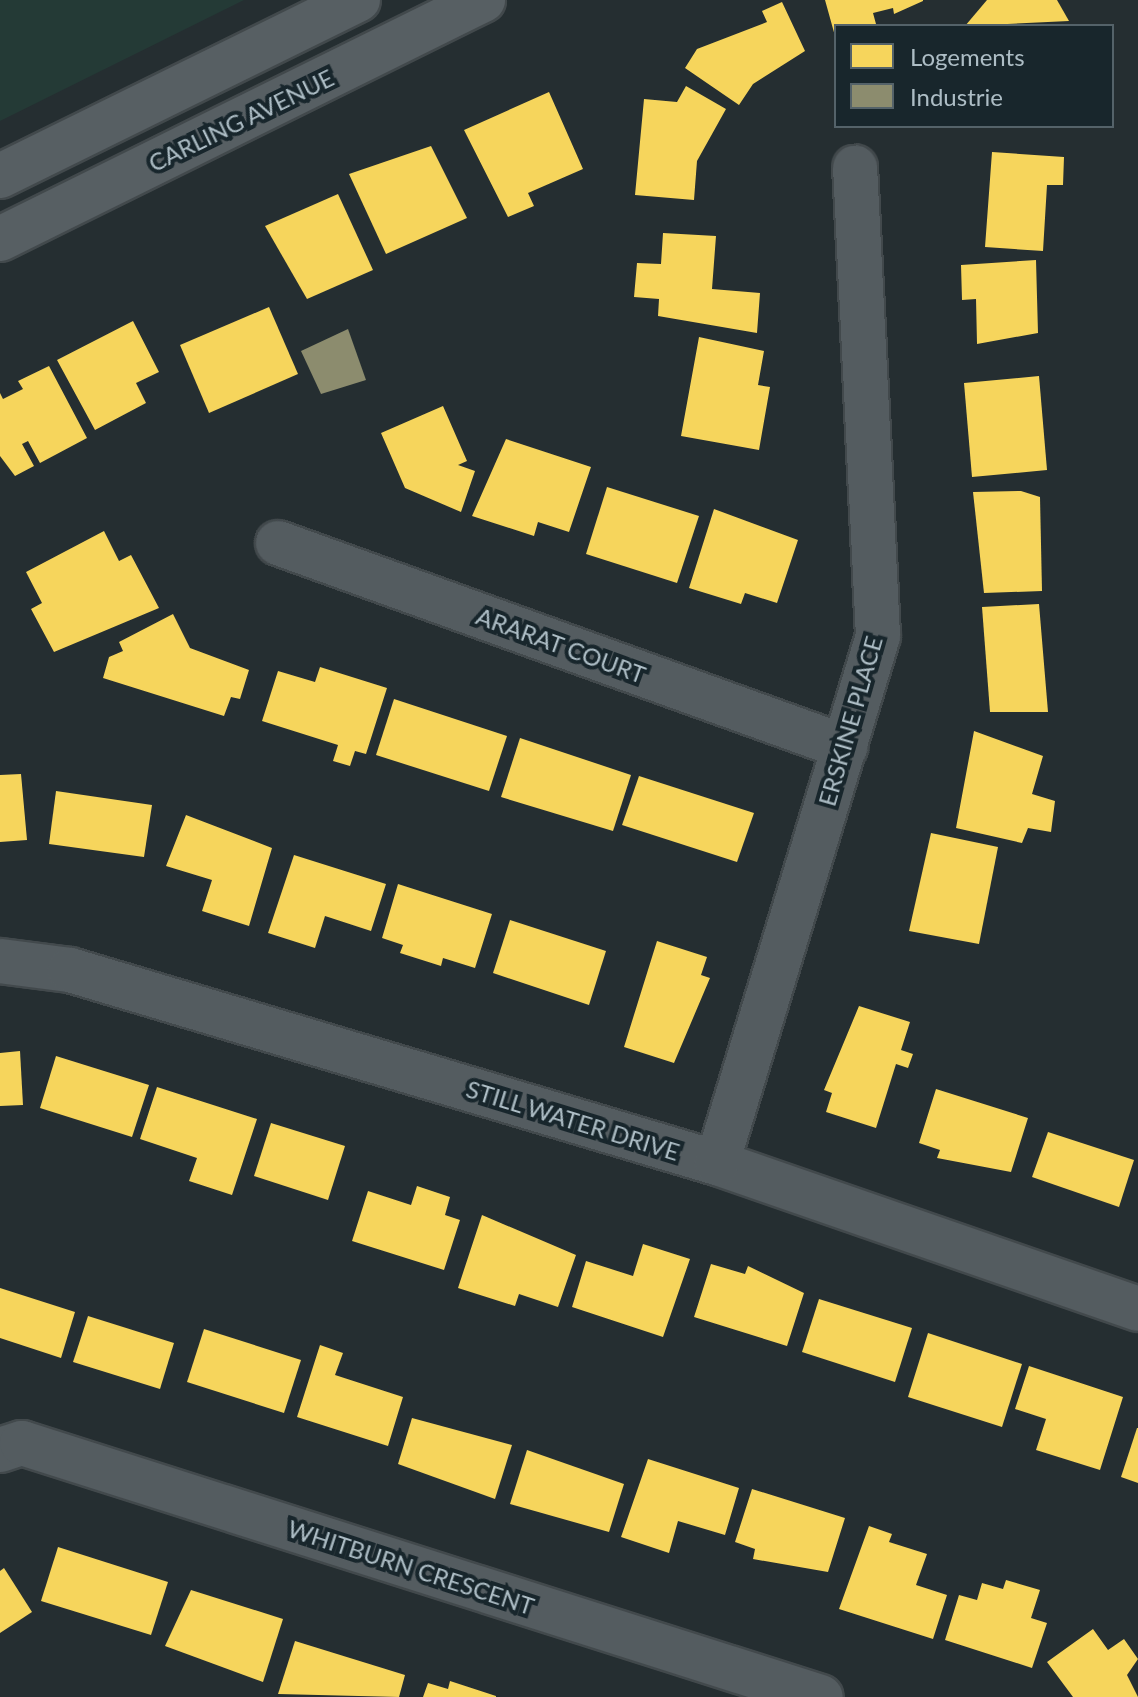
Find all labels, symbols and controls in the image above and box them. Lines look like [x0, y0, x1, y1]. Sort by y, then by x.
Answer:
legend [834, 24, 1114, 128]
text: Logements [910, 42, 1025, 71]
street label: CARLING AVENUE [143, 63, 339, 177]
text: Industrie [910, 82, 1003, 111]
street label: ARARAT COURT [472, 601, 650, 689]
street label: ERSKINE PLACE [812, 633, 888, 809]
street label: STILL WATER DRIVE [462, 1074, 684, 1166]
street label: WHITBURN CRESCENT [284, 1514, 538, 1620]

